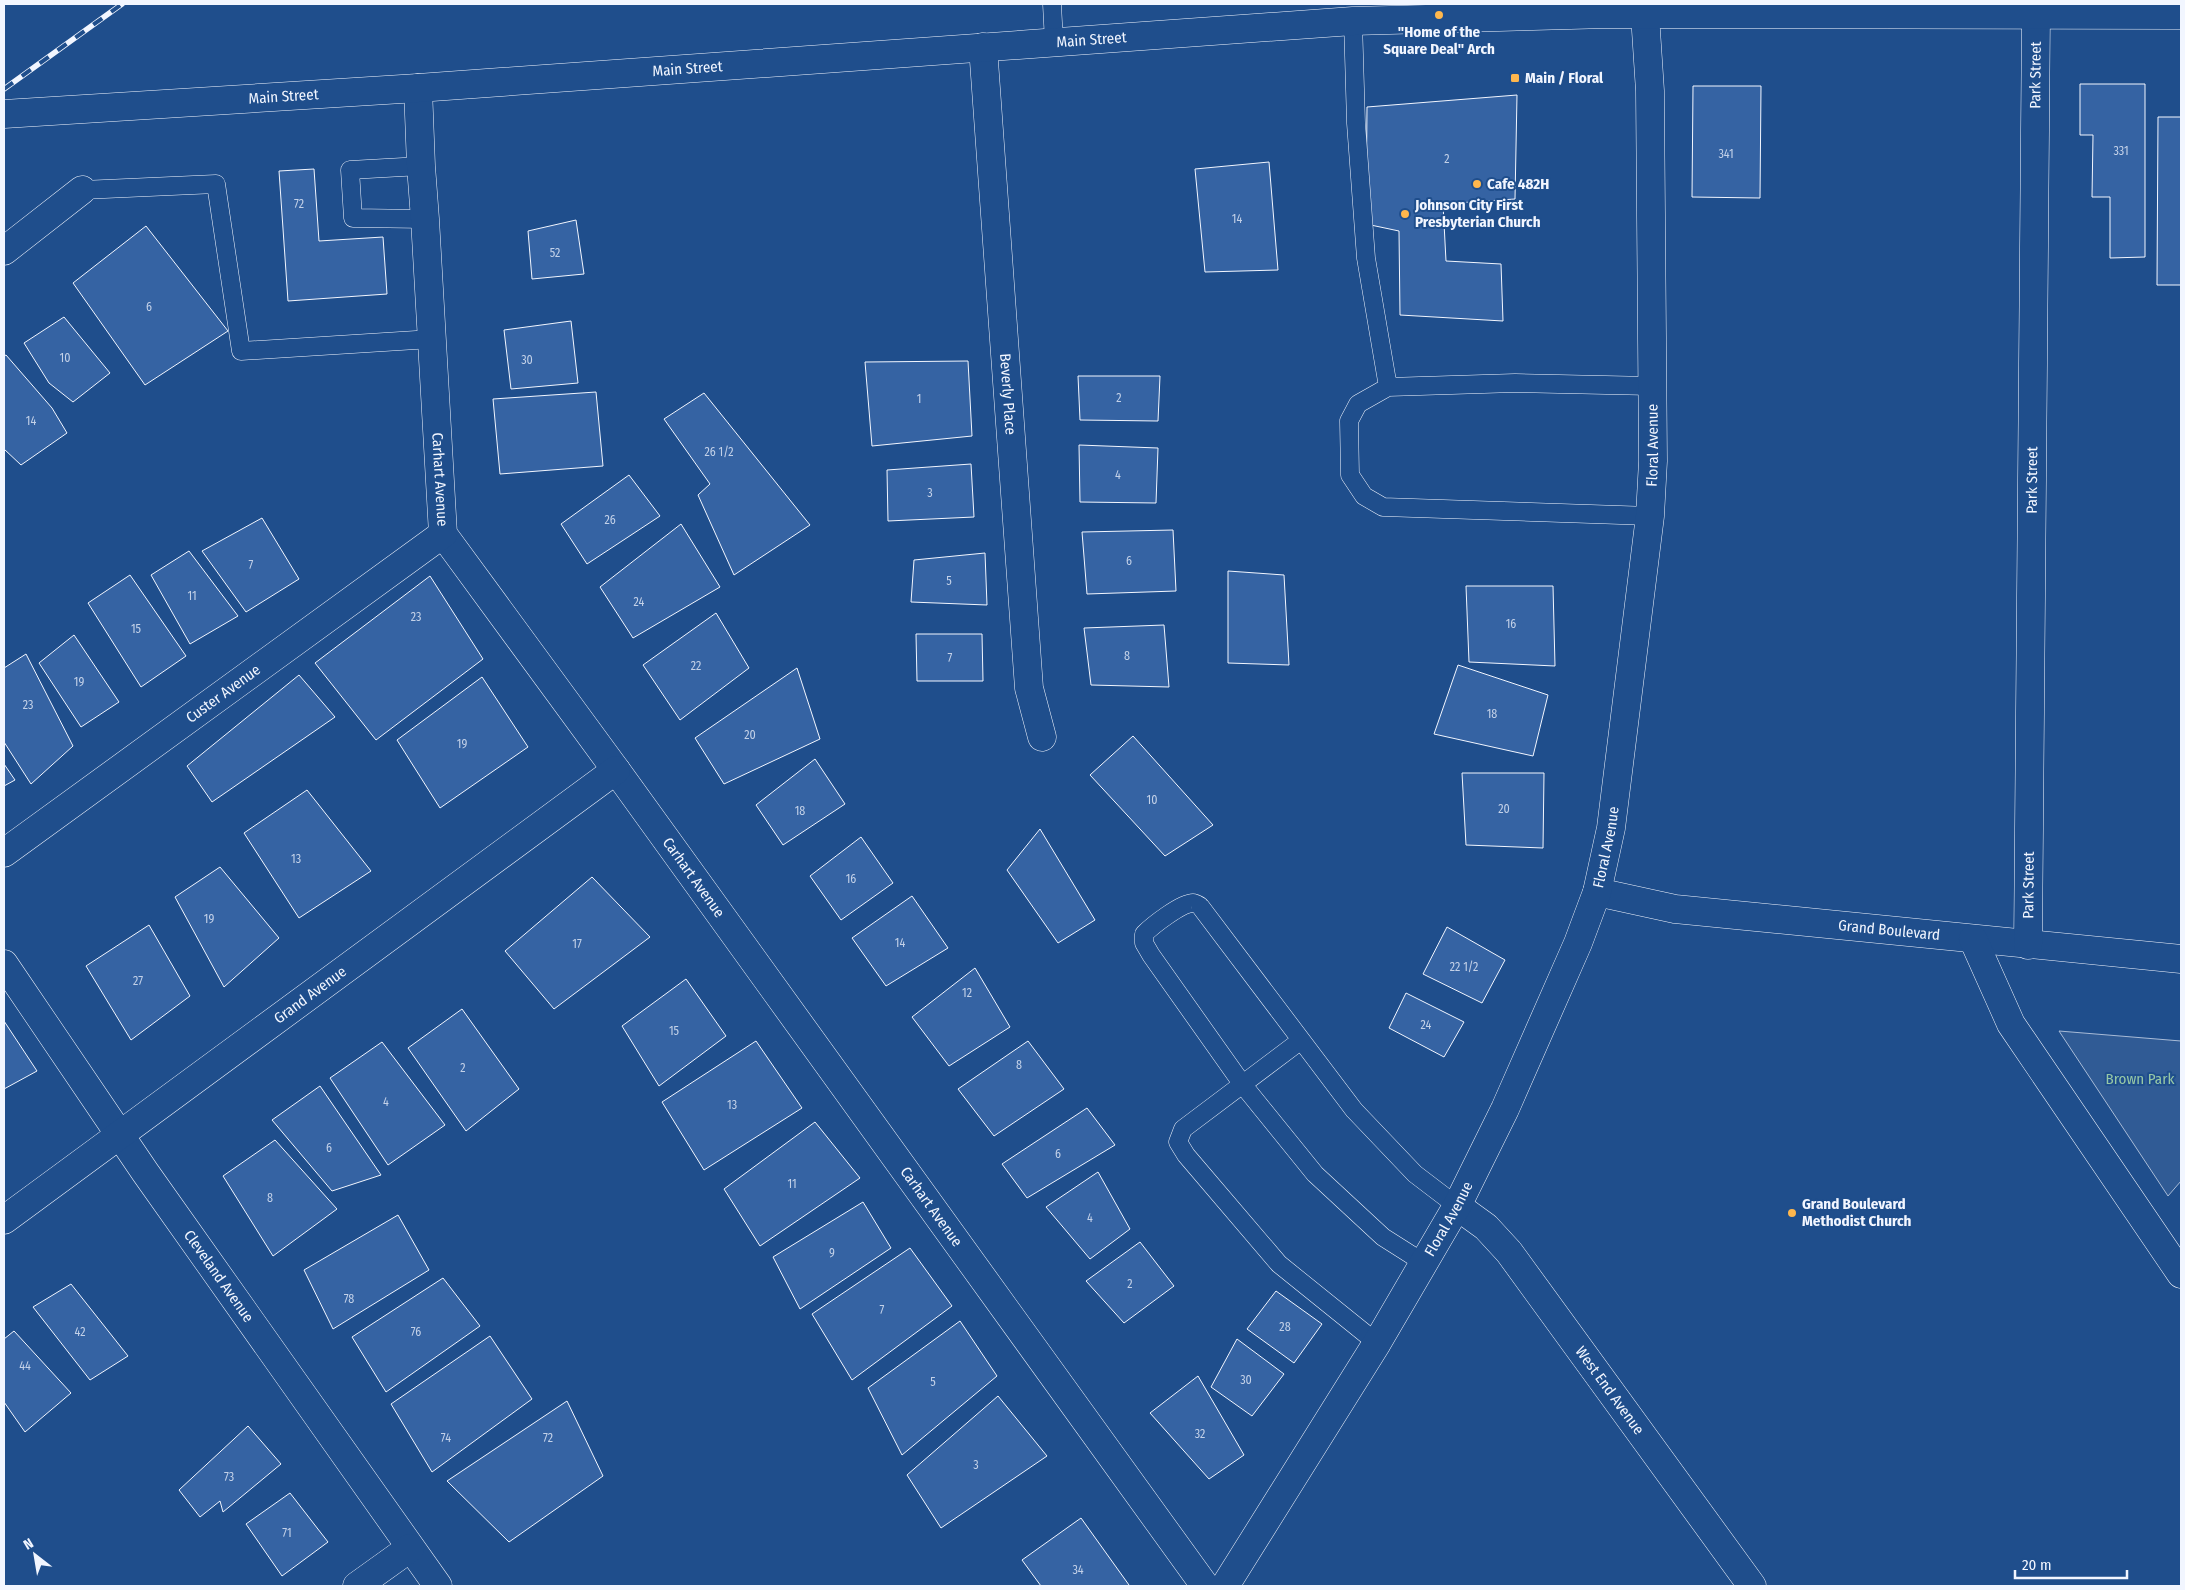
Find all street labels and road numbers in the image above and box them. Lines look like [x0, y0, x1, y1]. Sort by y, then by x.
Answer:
street label: Main Street [1056, 28, 1127, 51]
street label: Park Street [2026, 41, 2045, 109]
street label: Main Street [652, 57, 723, 80]
street label: Main Street [248, 85, 319, 108]
street label: Beverly Place [996, 353, 1020, 435]
street label: Floral Avenue [1643, 404, 1662, 487]
street label: Carhart Avenue [428, 432, 452, 527]
street label: Park Street [2023, 446, 2041, 514]
street label: Custer Avenue [182, 661, 264, 727]
street label: Floral Avenue [1589, 805, 1623, 890]
street label: Carhart Avenue [659, 834, 728, 921]
street label: Park Street [2019, 851, 2038, 919]
street label: Grand Boulevard [1837, 916, 1941, 944]
street label: Grand Avenue [270, 962, 350, 1027]
street label: Carhart Avenue [896, 1163, 966, 1250]
street label: Floral Avenue [1421, 1179, 1477, 1259]
street label: Cleveland Avenue [180, 1227, 258, 1326]
street label: West End Avenue [1572, 1343, 1648, 1438]

